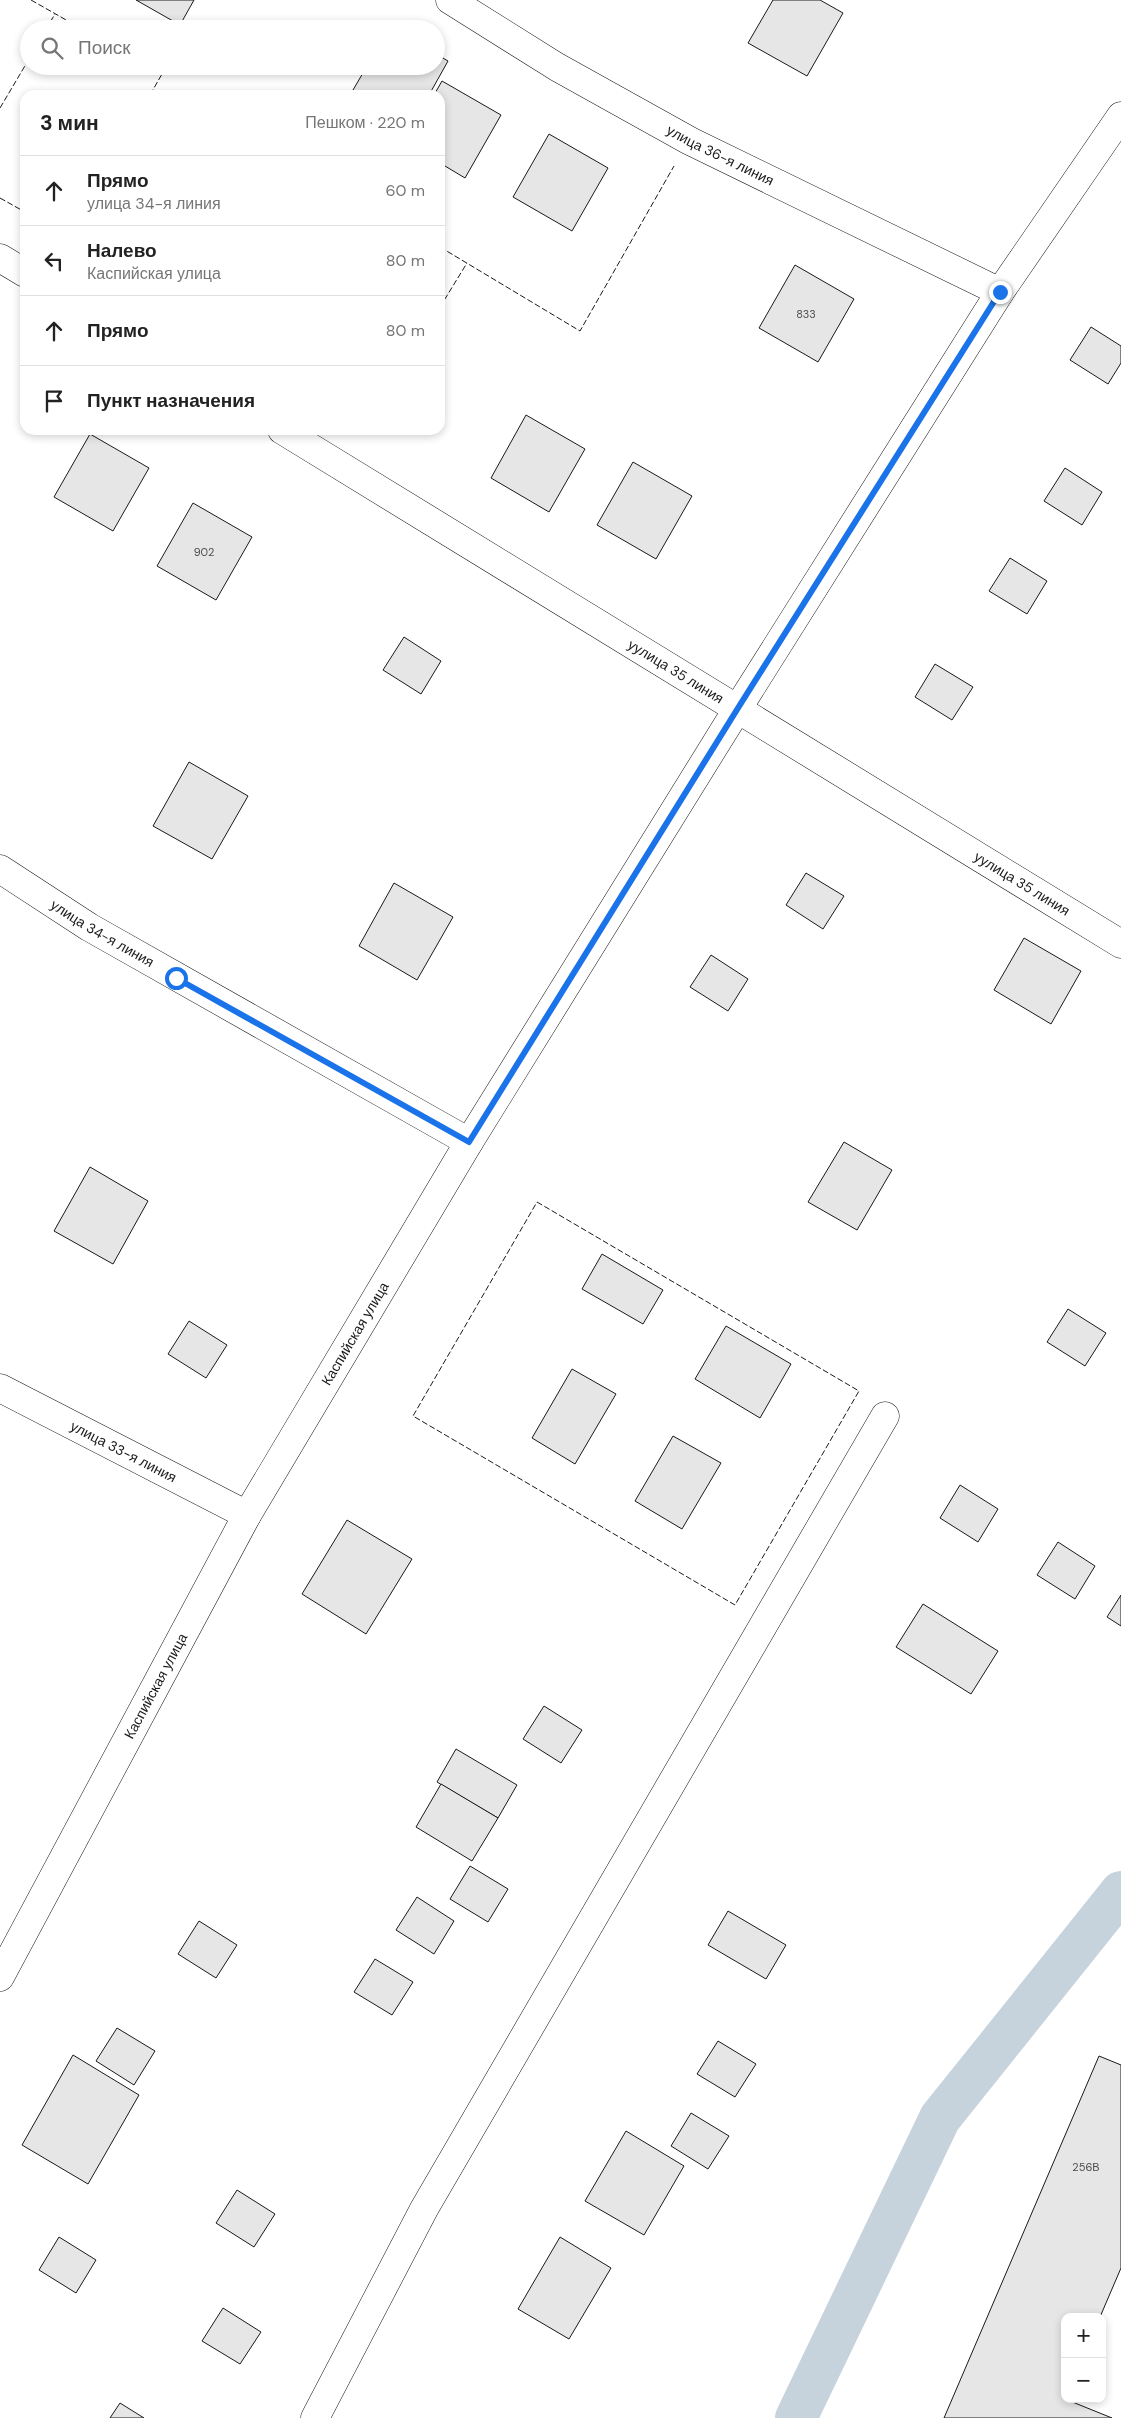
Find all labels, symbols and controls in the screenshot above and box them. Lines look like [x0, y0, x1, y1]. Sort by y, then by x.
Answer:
search box [20, 20, 445, 75]
icon: search [38, 34, 66, 62]
text: Поиск [78, 35, 131, 60]
text: 3 мин [40, 109, 99, 137]
text: Пешком · 220 m [305, 112, 425, 133]
street label: улица 36-я линия [664, 121, 777, 189]
text: Прямо [87, 168, 149, 193]
icon: ahead [40, 177, 68, 205]
text: 60 m [385, 180, 425, 201]
text: улица 34-я линия [87, 193, 221, 214]
text: Налево [87, 238, 157, 263]
icon: left [40, 247, 68, 275]
text: 80 m [386, 250, 425, 271]
text: Каспийская улица [87, 263, 221, 284]
route end [989, 281, 1012, 304]
house number: 833 [796, 307, 816, 321]
icon: ahead [40, 317, 68, 345]
text: Прямо [87, 318, 149, 343]
text: 80 m [386, 320, 425, 341]
icon: arrive [40, 387, 68, 415]
text: Пункт назначения [87, 388, 255, 413]
house number: 902 [194, 545, 214, 559]
street label: уулица 35 линия [625, 635, 727, 707]
street label: уулица 35 линия [971, 847, 1073, 920]
street label: улица 34-я линия [47, 896, 157, 971]
route start [165, 967, 188, 990]
street label: Каспийская улица [317, 1278, 393, 1389]
street label: улица 33-я линия [68, 1417, 180, 1486]
street label: Каспийская улица [120, 1630, 191, 1742]
house number: 256В [1072, 2160, 1100, 2174]
map controls [1061, 2313, 1106, 2403]
button: + [1061, 2313, 1106, 2358]
button: − [1061, 2358, 1106, 2403]

